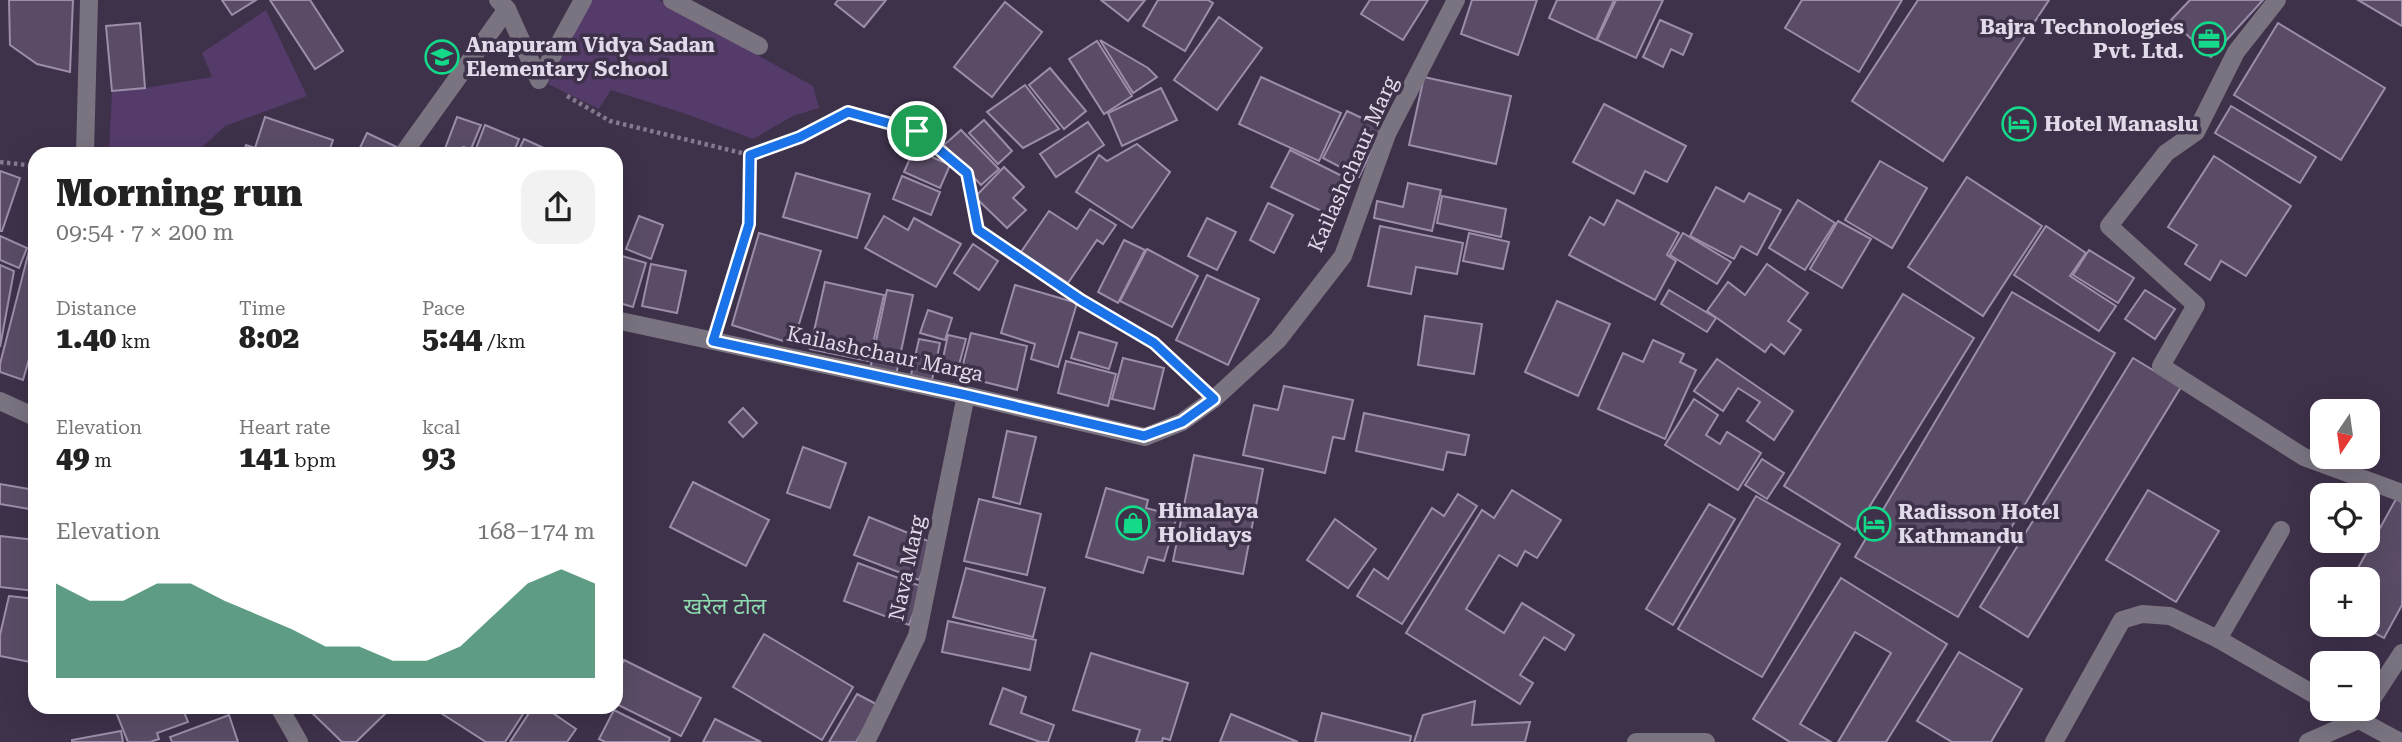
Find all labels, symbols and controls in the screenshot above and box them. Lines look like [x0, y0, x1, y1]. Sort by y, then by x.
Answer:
place label: Bajra Technologies Pvt. Ltd. [1980, 15, 2184, 63]
office icon: Bajra Technologies Pvt. Ltd. [2190, 20, 2228, 58]
place label: Anapuram Vidya Sadan Elementary School [466, 33, 715, 81]
school or university icon: Anapuram Vidya Sadan Elementary School [423, 38, 461, 76]
street label: Kailashchaur Marg [1303, 72, 1403, 255]
pin [887, 101, 947, 161]
hotel icon: Hotel Manaslu [2000, 105, 2038, 143]
icon: arrive [898, 112, 936, 150]
place label: Hotel Manaslu [2044, 112, 2198, 136]
button: share [521, 170, 595, 244]
text: Morning run [56, 171, 303, 215]
text: 09:54 · 7 × 200 m [56, 219, 234, 246]
text: Distance [56, 297, 136, 320]
text: Time [239, 297, 286, 320]
text: Pace [422, 297, 465, 320]
text: 1.40 [56, 320, 116, 355]
text: 8:02 [239, 320, 299, 355]
text: 5:44 [422, 320, 482, 355]
street label: Kailashchaur Marga [784, 321, 986, 387]
text: km [116, 330, 151, 353]
text: /km [482, 330, 526, 353]
north arrow [2310, 399, 2380, 469]
map controls [2310, 399, 2380, 721]
text: Elevation [56, 416, 142, 439]
text: Heart rate [239, 416, 330, 439]
text: kcal [422, 416, 460, 439]
text: 49 [56, 439, 90, 474]
text: 141 [239, 439, 289, 474]
text: 93 [422, 439, 456, 474]
text: m [90, 449, 112, 472]
text: bpm [289, 449, 336, 472]
button: locate [2310, 483, 2380, 553]
place label: Himalaya Holidays [1158, 499, 1259, 547]
place label: Radisson Hotel Kathmandu [1898, 500, 2060, 548]
shop icon: Himalaya Holidays [1114, 504, 1152, 542]
hotel icon: Radisson Hotel Kathmandu [1855, 505, 1893, 543]
street label: Nava Marg [884, 513, 930, 623]
text: Elevation [56, 518, 160, 545]
text: 168–174 m [477, 518, 595, 545]
button: + [2310, 567, 2380, 637]
district label: खरेल टोल [684, 593, 767, 620]
button: − [2310, 651, 2380, 721]

